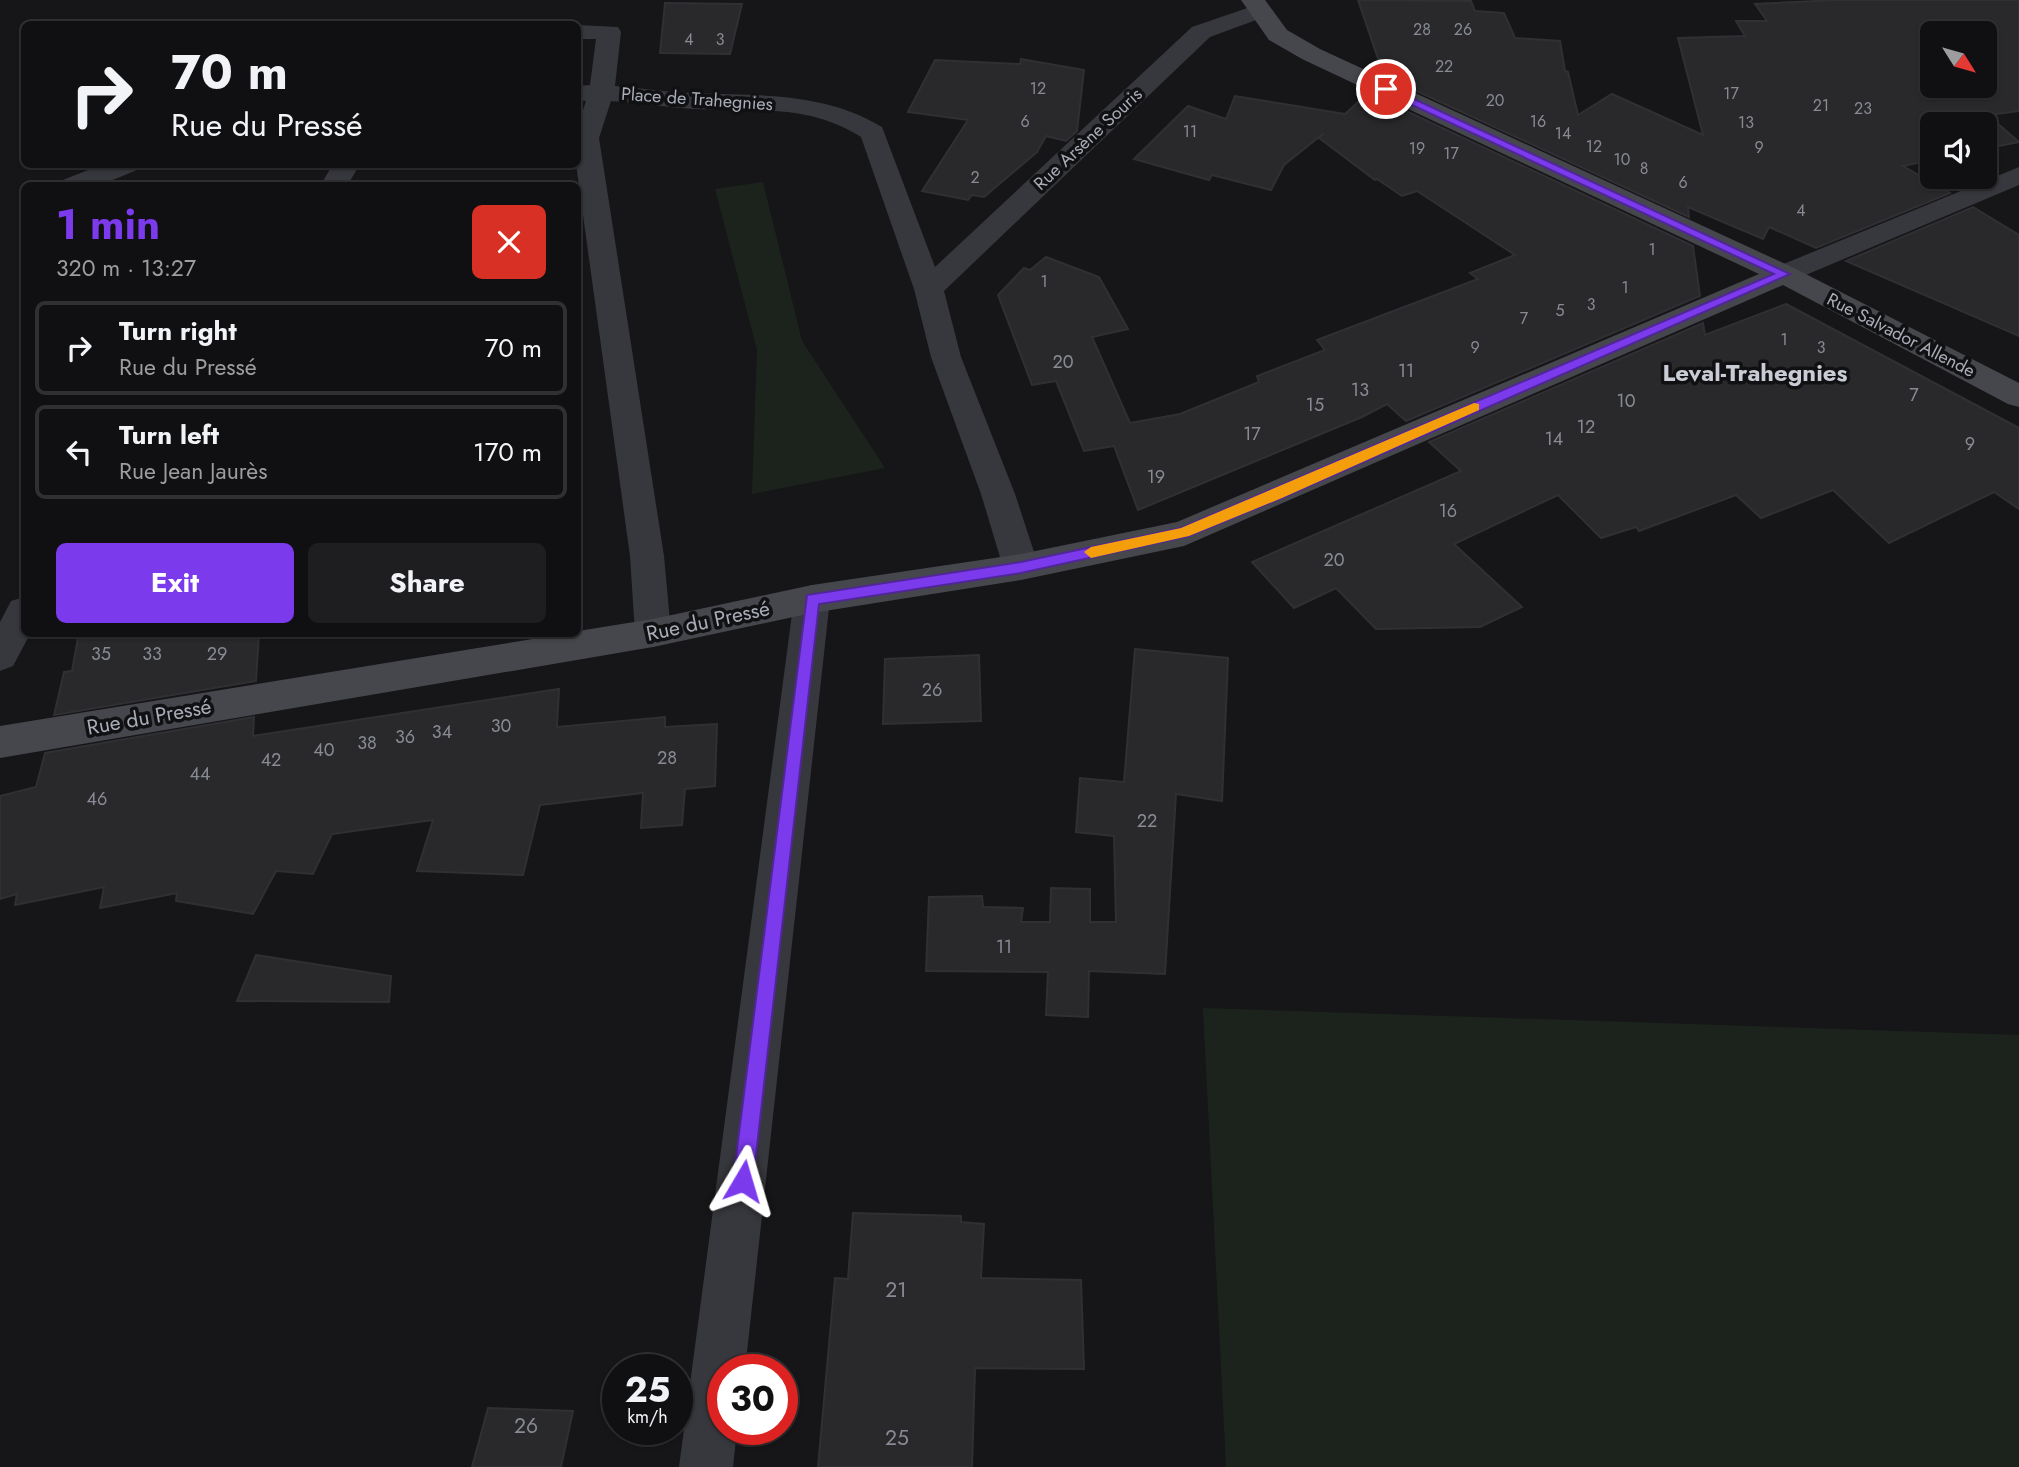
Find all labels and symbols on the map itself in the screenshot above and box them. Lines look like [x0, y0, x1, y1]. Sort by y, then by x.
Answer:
house number: 28 [1413, 18, 1431, 41]
house number: 26 [1454, 18, 1472, 41]
north arrow [1920, 21, 1997, 98]
house number: 4 [684, 28, 694, 51]
house number: 3 [716, 28, 725, 51]
house number: 22 [1435, 55, 1453, 78]
pin [1356, 59, 1416, 119]
house number: 12 [1030, 77, 1046, 100]
street label: Place de Trahegnies [620, 81, 774, 117]
street label: Rue Arsène Souris [1028, 82, 1148, 196]
house number: 17 [1723, 82, 1739, 105]
house number: 20 [1486, 89, 1504, 112]
house number: 21 [1813, 94, 1829, 117]
house number: 23 [1854, 97, 1872, 120]
house number: 6 [1020, 110, 1030, 133]
house number: 16 [1530, 110, 1546, 133]
house number: 13 [1738, 111, 1754, 134]
house number: 11 [1183, 120, 1197, 143]
house number: 14 [1555, 122, 1571, 145]
house number: 12 [1586, 135, 1602, 158]
house number: 9 [1754, 136, 1764, 159]
house number: 19 [1409, 137, 1425, 160]
house number: 17 [1443, 142, 1459, 165]
house number: 10 [1614, 148, 1630, 171]
house number: 8 [1640, 157, 1648, 180]
house number: 2 [970, 166, 980, 189]
house number: 6 [1678, 171, 1688, 194]
house number: 4 [1796, 199, 1806, 222]
house number: 1 [1648, 238, 1656, 261]
house number: 1 [1040, 270, 1048, 293]
house number: 1 [1621, 276, 1629, 299]
street label: Rue Salvador Allende [1822, 286, 1980, 384]
house number: 3 [1587, 293, 1596, 316]
house number: 5 [1555, 299, 1565, 322]
house number: 7 [1520, 307, 1529, 330]
house number: 1 [1780, 328, 1788, 351]
house number: 9 [1470, 336, 1480, 359]
house number: 3 [1817, 336, 1826, 359]
house number: 20 [1052, 349, 1074, 375]
district label: Leval-Trahegnies [1663, 355, 1848, 390]
house number: 11 [1398, 358, 1414, 384]
house number: 13 [1351, 377, 1369, 403]
house number: 7 [1909, 382, 1919, 408]
house number: 10 [1617, 388, 1636, 414]
house number: 15 [1306, 392, 1324, 418]
house number: 12 [1577, 414, 1595, 440]
house number: 17 [1243, 421, 1261, 447]
house number: 14 [1545, 426, 1563, 452]
house number: 9 [1965, 431, 1975, 457]
house number: 19 [1147, 464, 1165, 490]
house number: 16 [1439, 498, 1457, 524]
house number: 20 [1323, 547, 1345, 573]
street label: Rue du Pressé [643, 593, 773, 649]
house number: 35 [91, 641, 111, 667]
house number: 33 [142, 641, 162, 667]
house number: 29 [207, 641, 227, 667]
house number: 26 [922, 677, 942, 703]
street label: Rue du Pressé [84, 691, 214, 743]
house number: 30 [491, 713, 512, 739]
house number: 34 [432, 719, 452, 745]
house number: 36 [395, 724, 415, 750]
house number: 38 [357, 730, 377, 756]
house number: 40 [313, 737, 335, 763]
house number: 28 [657, 745, 677, 771]
house number: 42 [261, 747, 281, 773]
house number: 44 [190, 761, 211, 787]
house number: 46 [87, 786, 107, 812]
house number: 22 [1137, 808, 1157, 834]
house number: 11 [996, 934, 1012, 960]
position arrow [706, 1144, 780, 1218]
house number: 21 [885, 1275, 907, 1305]
speed limit sign: 30 [707, 1354, 798, 1445]
house number: 26 [514, 1411, 538, 1441]
house number: 25 [885, 1423, 909, 1453]

